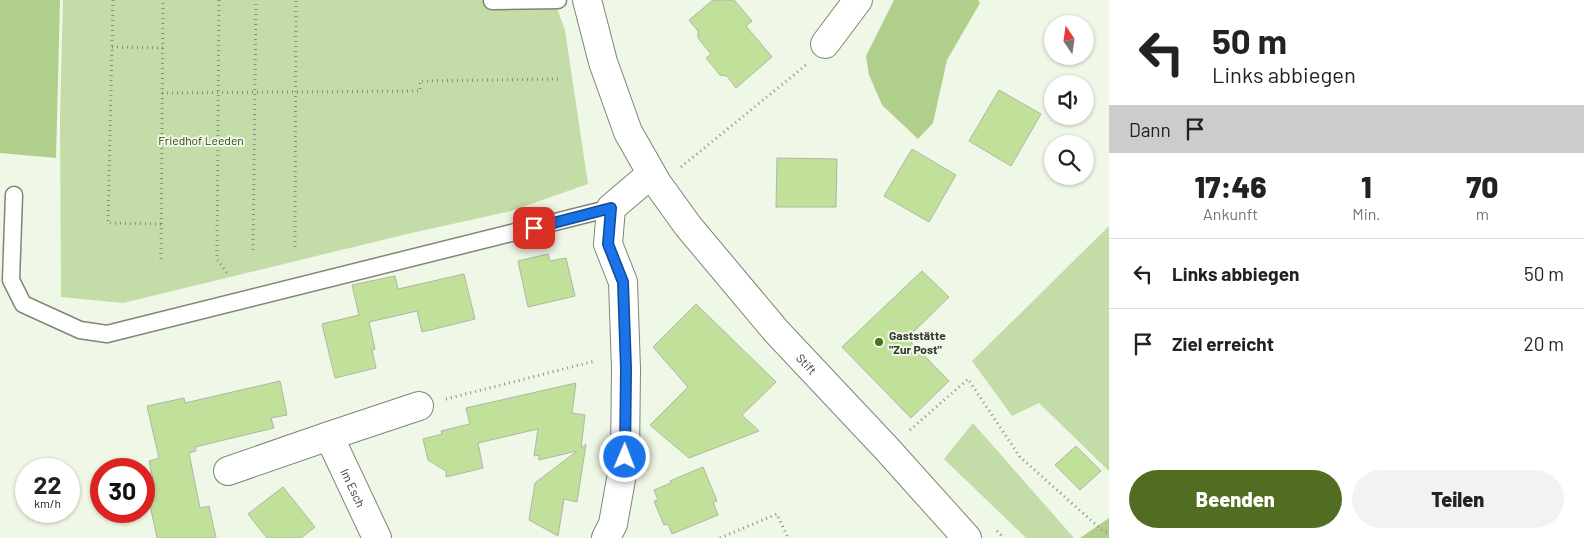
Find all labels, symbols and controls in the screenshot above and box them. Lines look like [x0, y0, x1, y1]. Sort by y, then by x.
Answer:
north arrow [1044, 15, 1094, 65]
map controls [1044, 15, 1094, 185]
text: 50 m [1212, 19, 1287, 61]
icon: left [1129, 20, 1194, 85]
text: Links abbiegen [1212, 61, 1356, 87]
button: sound [1044, 75, 1094, 125]
icon: arrive [1181, 115, 1209, 143]
text: Dann [1129, 118, 1171, 141]
park label: Friedhof Leeden [158, 133, 244, 147]
button: search [1044, 135, 1094, 185]
text: 17:46 [1195, 168, 1267, 204]
text: 1 [1361, 168, 1372, 204]
text: 70 [1466, 168, 1498, 204]
text: Ankunft [1203, 204, 1258, 223]
text: Min. [1352, 204, 1381, 223]
text: m [1476, 204, 1489, 223]
pin [513, 207, 555, 249]
icon: arrive [520, 214, 548, 242]
icon: left [1129, 260, 1157, 288]
text: Links abbiegen [1172, 262, 1299, 285]
text: 50 m [1524, 262, 1564, 285]
place label: Gaststätte "Zur Post" [889, 328, 946, 356]
icon: arrive [1129, 330, 1157, 358]
text: Ziel erreicht [1172, 332, 1274, 355]
text: 20 m [1524, 332, 1564, 355]
marker: Gaststätte "Zur Post" [873, 336, 885, 348]
street label: Stift [794, 351, 820, 377]
position arrow [598, 430, 650, 482]
speed limit sign: 30 [90, 458, 155, 523]
street label: Im Esch [338, 466, 368, 509]
text: 22 [33, 469, 62, 499]
button: Beenden [1129, 470, 1342, 528]
button: Teilen [1352, 470, 1564, 528]
text: km/h [34, 496, 61, 510]

